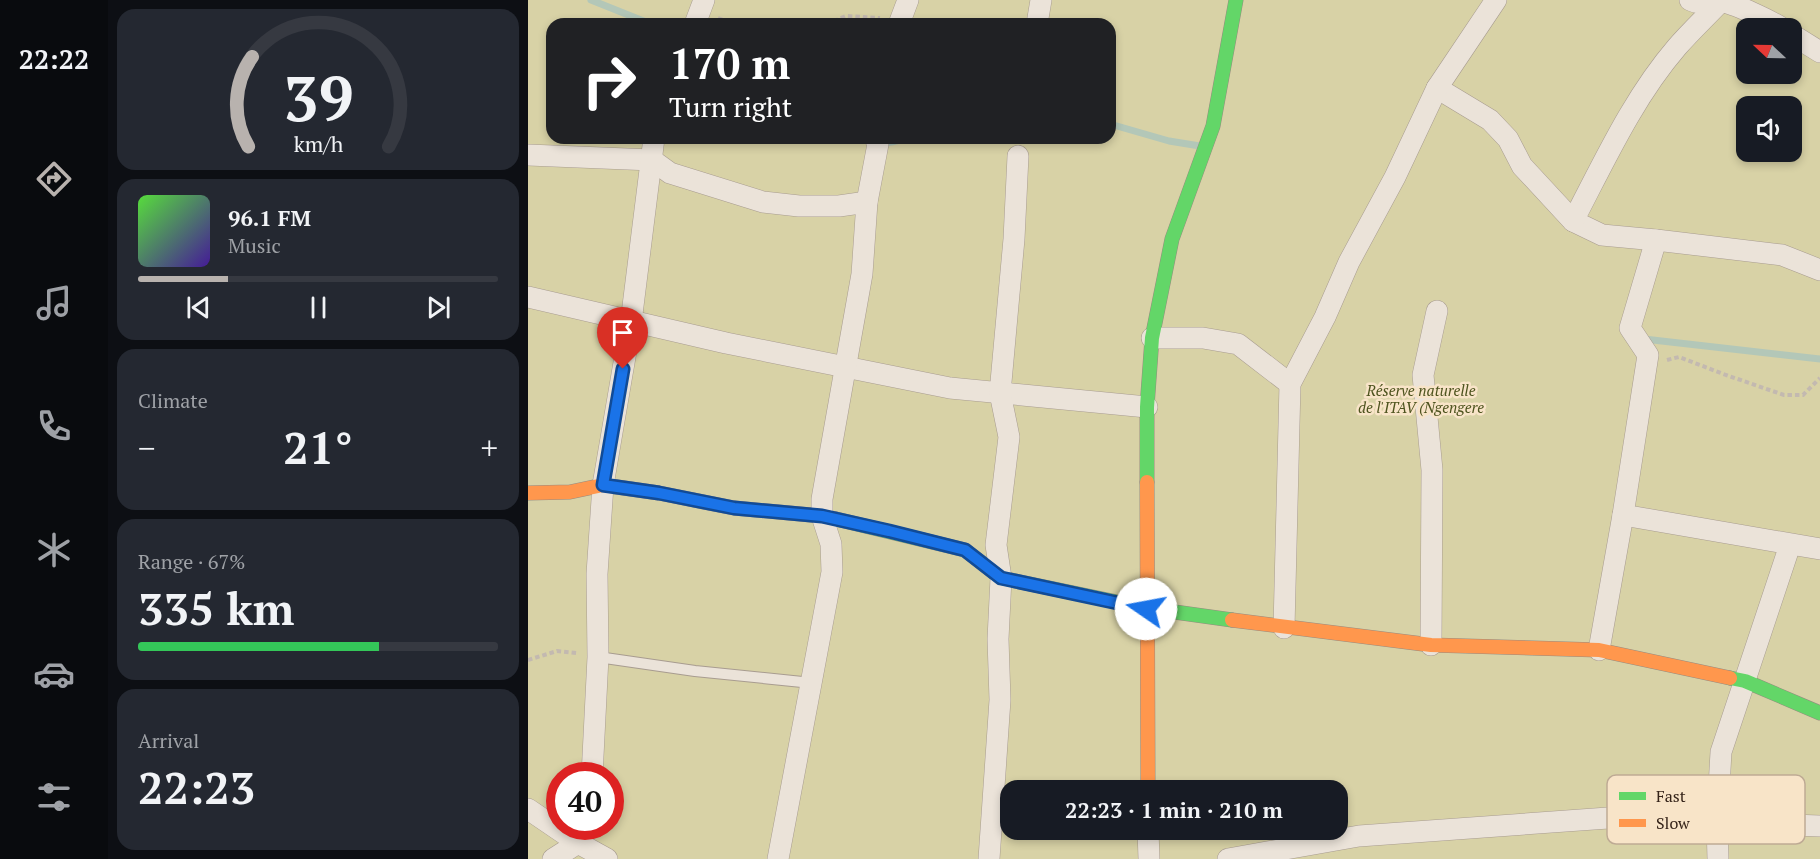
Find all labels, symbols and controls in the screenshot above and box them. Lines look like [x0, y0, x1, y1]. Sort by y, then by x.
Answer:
north arrow [1736, 18, 1802, 84]
map controls [1736, 18, 1802, 162]
text: 170 m [669, 35, 790, 91]
text: 22:22 [19, 41, 89, 77]
icon: right [570, 42, 648, 120]
text: 39 [283, 56, 353, 139]
text: Turn right [669, 89, 792, 125]
button: sound [1736, 96, 1802, 162]
text: km/h [293, 130, 343, 158]
icon: directions [33, 158, 75, 200]
text: 96.1 FM [228, 203, 311, 232]
text: Music [228, 232, 281, 259]
icon: music [33, 282, 75, 324]
icon: previous [182, 291, 215, 324]
icon: pause [302, 291, 335, 324]
icon: next [422, 291, 455, 324]
pin [597, 307, 648, 369]
icon: arrive [606, 316, 639, 349]
park label: Réserve naturelle de l'ITAV (Ngengere [1358, 380, 1484, 417]
text: Climate [138, 387, 208, 414]
icon: phone [33, 405, 75, 447]
text: 21° [283, 417, 353, 477]
text: − [138, 426, 156, 469]
text: + [480, 426, 498, 469]
icon: climate [33, 529, 75, 571]
text: Range · 67% [138, 548, 245, 575]
position arrow [1114, 577, 1178, 641]
text: 335 km [138, 578, 294, 638]
icon: car [33, 653, 75, 695]
text: Arrival [138, 727, 199, 754]
text: 22:23 [138, 757, 255, 817]
speed limit sign: 40 [546, 762, 624, 840]
legend [1607, 775, 1805, 844]
icon: filters [33, 776, 75, 818]
text: Fast [1656, 785, 1686, 807]
text: 22:23 · 1 min · 210 m [1065, 795, 1283, 824]
text: Slow [1656, 812, 1690, 834]

